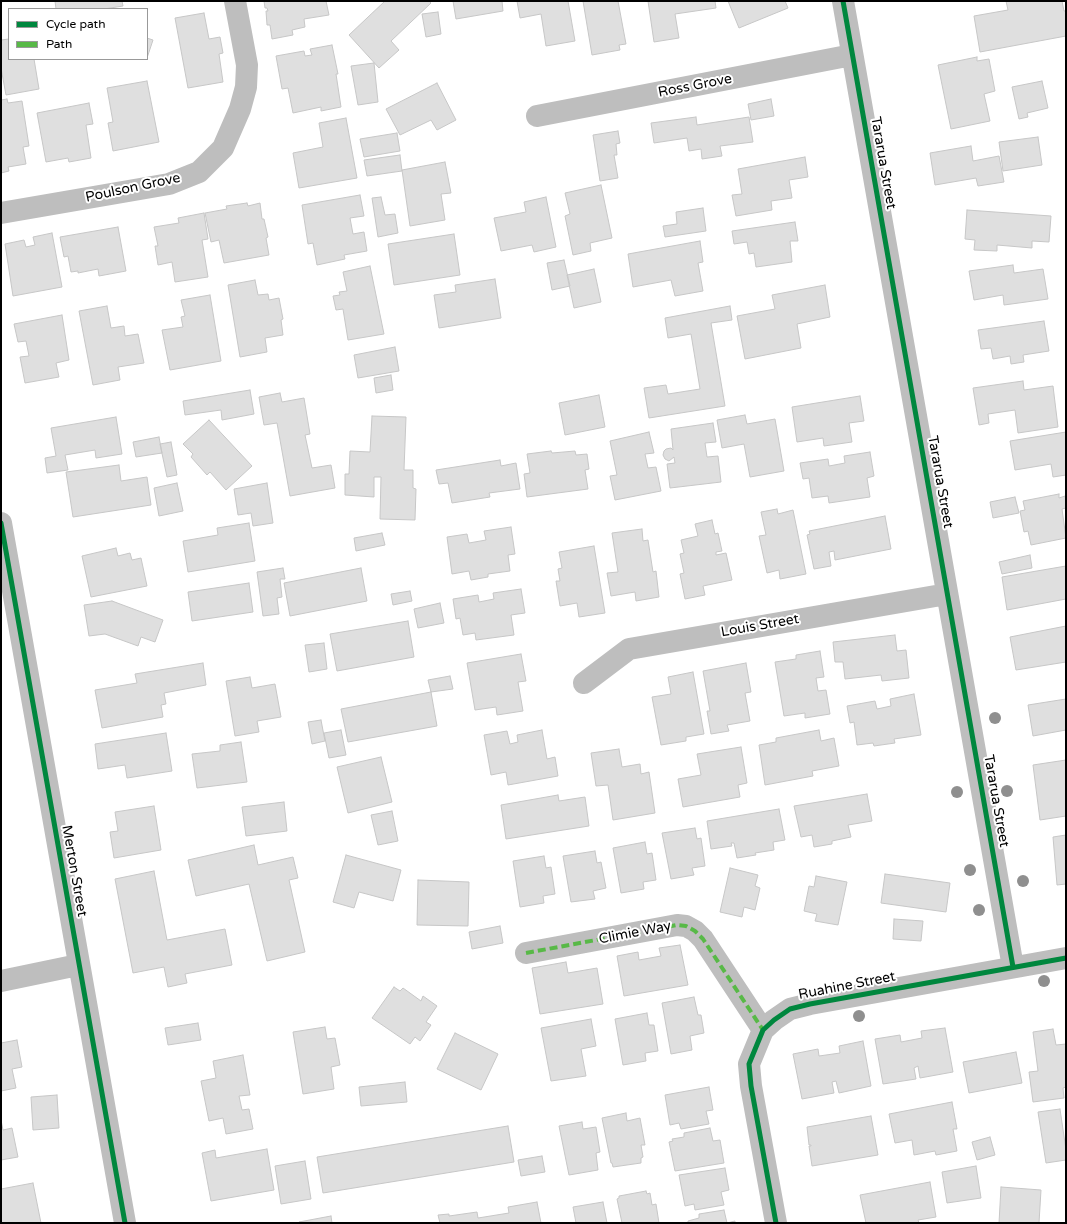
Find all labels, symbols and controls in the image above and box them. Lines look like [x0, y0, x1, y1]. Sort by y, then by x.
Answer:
legend [8, 8, 148, 60]
text: Cycle path [46, 17, 105, 31]
text: Path [46, 37, 72, 51]
street label: Ross Grove [657, 71, 733, 101]
street label: Tararua Street [867, 115, 899, 211]
street label: Poulson Grove [84, 170, 182, 206]
street label: Tararua Street [924, 434, 956, 530]
street label: Louis Street [720, 611, 800, 641]
street label: Tararua Street [980, 753, 1012, 849]
street label: Merton Street [58, 824, 90, 918]
street label: Climie Way [597, 918, 673, 948]
street label: Ruahine Street [797, 968, 897, 1004]

